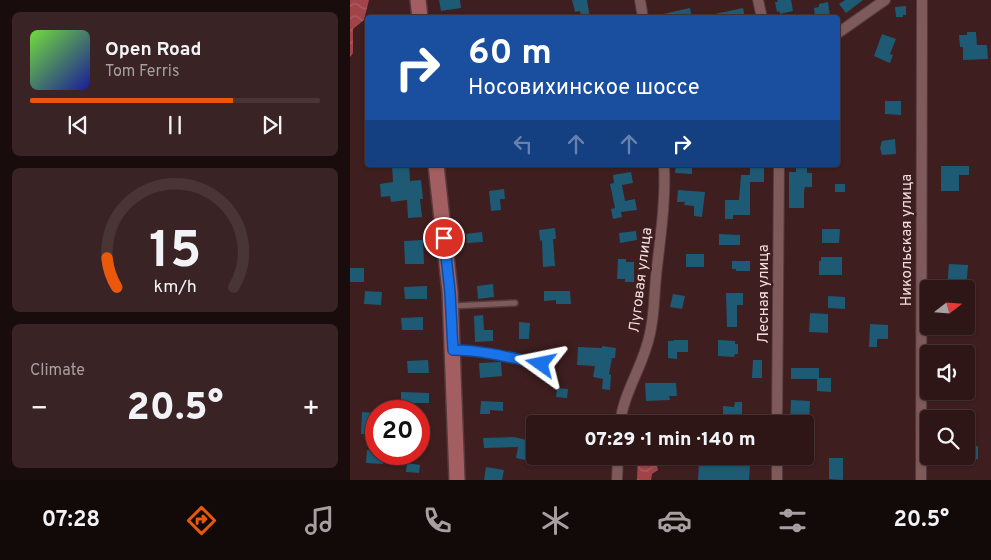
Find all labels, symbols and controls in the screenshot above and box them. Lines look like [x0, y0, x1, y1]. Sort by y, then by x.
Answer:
text: 60 m [468, 32, 552, 76]
icon: right [385, 35, 450, 100]
text: Open Road [105, 38, 201, 62]
text: Tom Ferris [105, 62, 179, 82]
text: Носовихинское шоссе [468, 75, 700, 102]
icon: previous [64, 111, 92, 139]
icon: pause [161, 111, 189, 139]
icon: next [258, 111, 286, 139]
icon: left [509, 130, 537, 158]
icon: ahead [562, 130, 590, 158]
icon: ahead [615, 130, 643, 158]
icon: right [668, 130, 696, 158]
street label: Никольская улица [898, 174, 917, 306]
pin [423, 217, 465, 259]
text: 15 [149, 220, 201, 286]
icon: arrive [430, 224, 458, 252]
street label: Луговая улица [626, 226, 657, 334]
street label: Лесная улица [755, 244, 774, 344]
text: km/h [153, 276, 197, 299]
north arrow [920, 280, 975, 335]
map controls [920, 280, 975, 465]
position arrow [514, 337, 566, 389]
button: sound [920, 345, 975, 400]
text: Climate [30, 361, 85, 381]
text: 20.5° [127, 385, 223, 434]
text: − [30, 392, 48, 428]
text: + [302, 392, 320, 428]
speed limit sign: 20 [365, 400, 430, 465]
button: search [920, 410, 975, 465]
text: 07:29 · 1 min · 140 m [584, 428, 756, 452]
icon: directions [184, 503, 219, 538]
icon: music [302, 503, 337, 538]
icon: phone [420, 503, 455, 538]
icon: climate [538, 503, 573, 538]
icon: car [657, 503, 692, 538]
icon: filters [775, 503, 810, 538]
text: 07:28 [42, 507, 100, 534]
text: 20.5° [893, 507, 949, 534]

